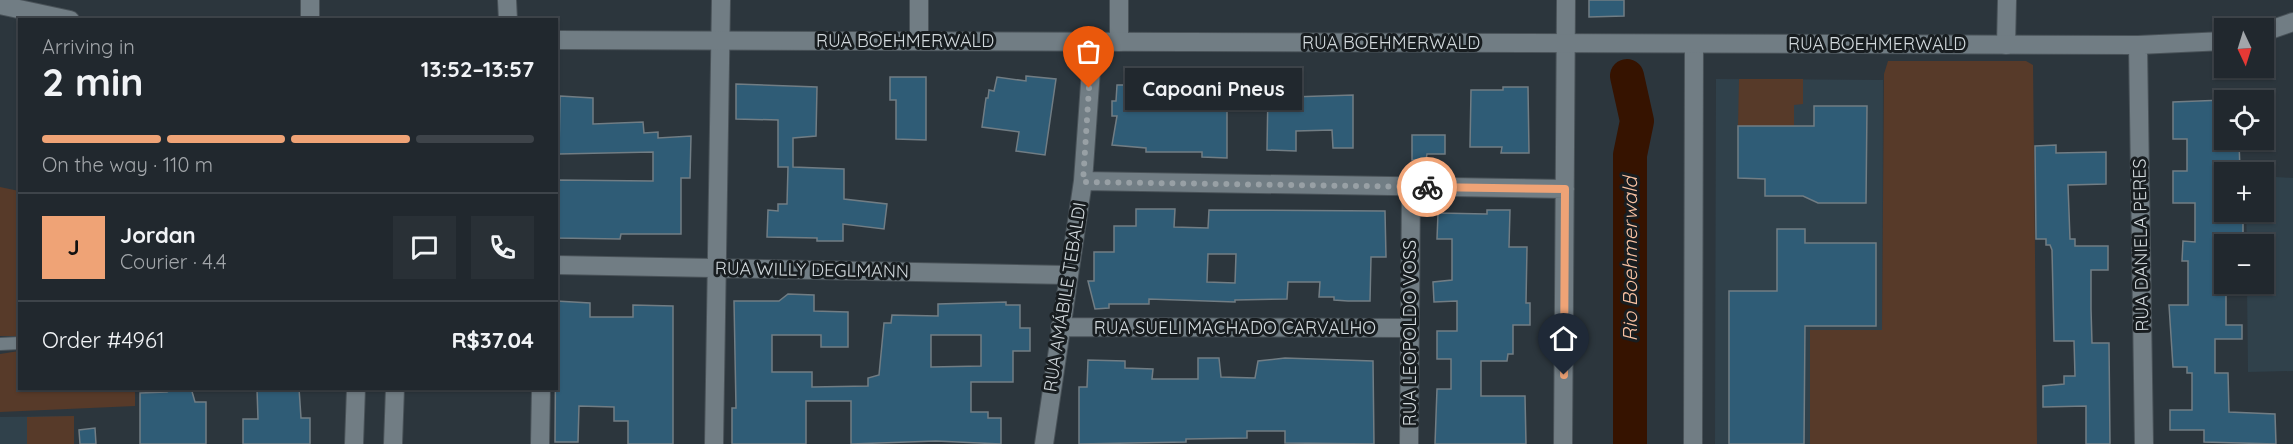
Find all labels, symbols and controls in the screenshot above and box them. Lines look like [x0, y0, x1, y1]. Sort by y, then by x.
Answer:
north arrow [2214, 18, 2274, 78]
map controls [2214, 18, 2274, 294]
pin [1063, 26, 1114, 88]
street label: RUA BOEHMERWALD [816, 29, 994, 52]
street label: RUA BOEHMERWALD [1302, 31, 1480, 54]
street label: RUA BOEHMERWALD [1788, 32, 1966, 55]
text: Arriving in [42, 34, 135, 59]
icon: bag [1072, 35, 1105, 68]
text: 13:52–13:57 [421, 55, 534, 83]
text: 2 min [42, 57, 144, 106]
callout: Capoani Pneus [1125, 67, 1302, 109]
text: Capoani Pneus [1142, 76, 1285, 101]
button: locate [2214, 90, 2274, 150]
text: On the way · 110 m [42, 152, 213, 177]
courier [1397, 157, 1457, 217]
street label: RUA DANIELA PERES [2127, 158, 2154, 332]
button: + [2214, 162, 2274, 222]
icon: bike [1411, 171, 1444, 204]
water label: Rio Boehmerwald [1617, 174, 1642, 341]
street label: RUA AMÁBILE TEBALDI [1038, 200, 1091, 393]
button: chat [393, 216, 456, 279]
button: phone [471, 216, 534, 279]
text: Jordan [120, 221, 196, 249]
text: J [67, 233, 80, 261]
button: − [2214, 234, 2274, 294]
street label: RUA LEOPOLDO VOSS [1398, 240, 1421, 426]
text: Courier · 4.4 [120, 249, 226, 274]
street label: RUA WILLY DEGLMANN [715, 256, 909, 283]
pin [1538, 313, 1589, 375]
street label: RUA SUELI MACHADO CARVALHO [1094, 316, 1376, 339]
icon: home [1547, 322, 1580, 355]
text: Order #4961 [42, 326, 165, 354]
text: R$37.04 [451, 326, 534, 354]

